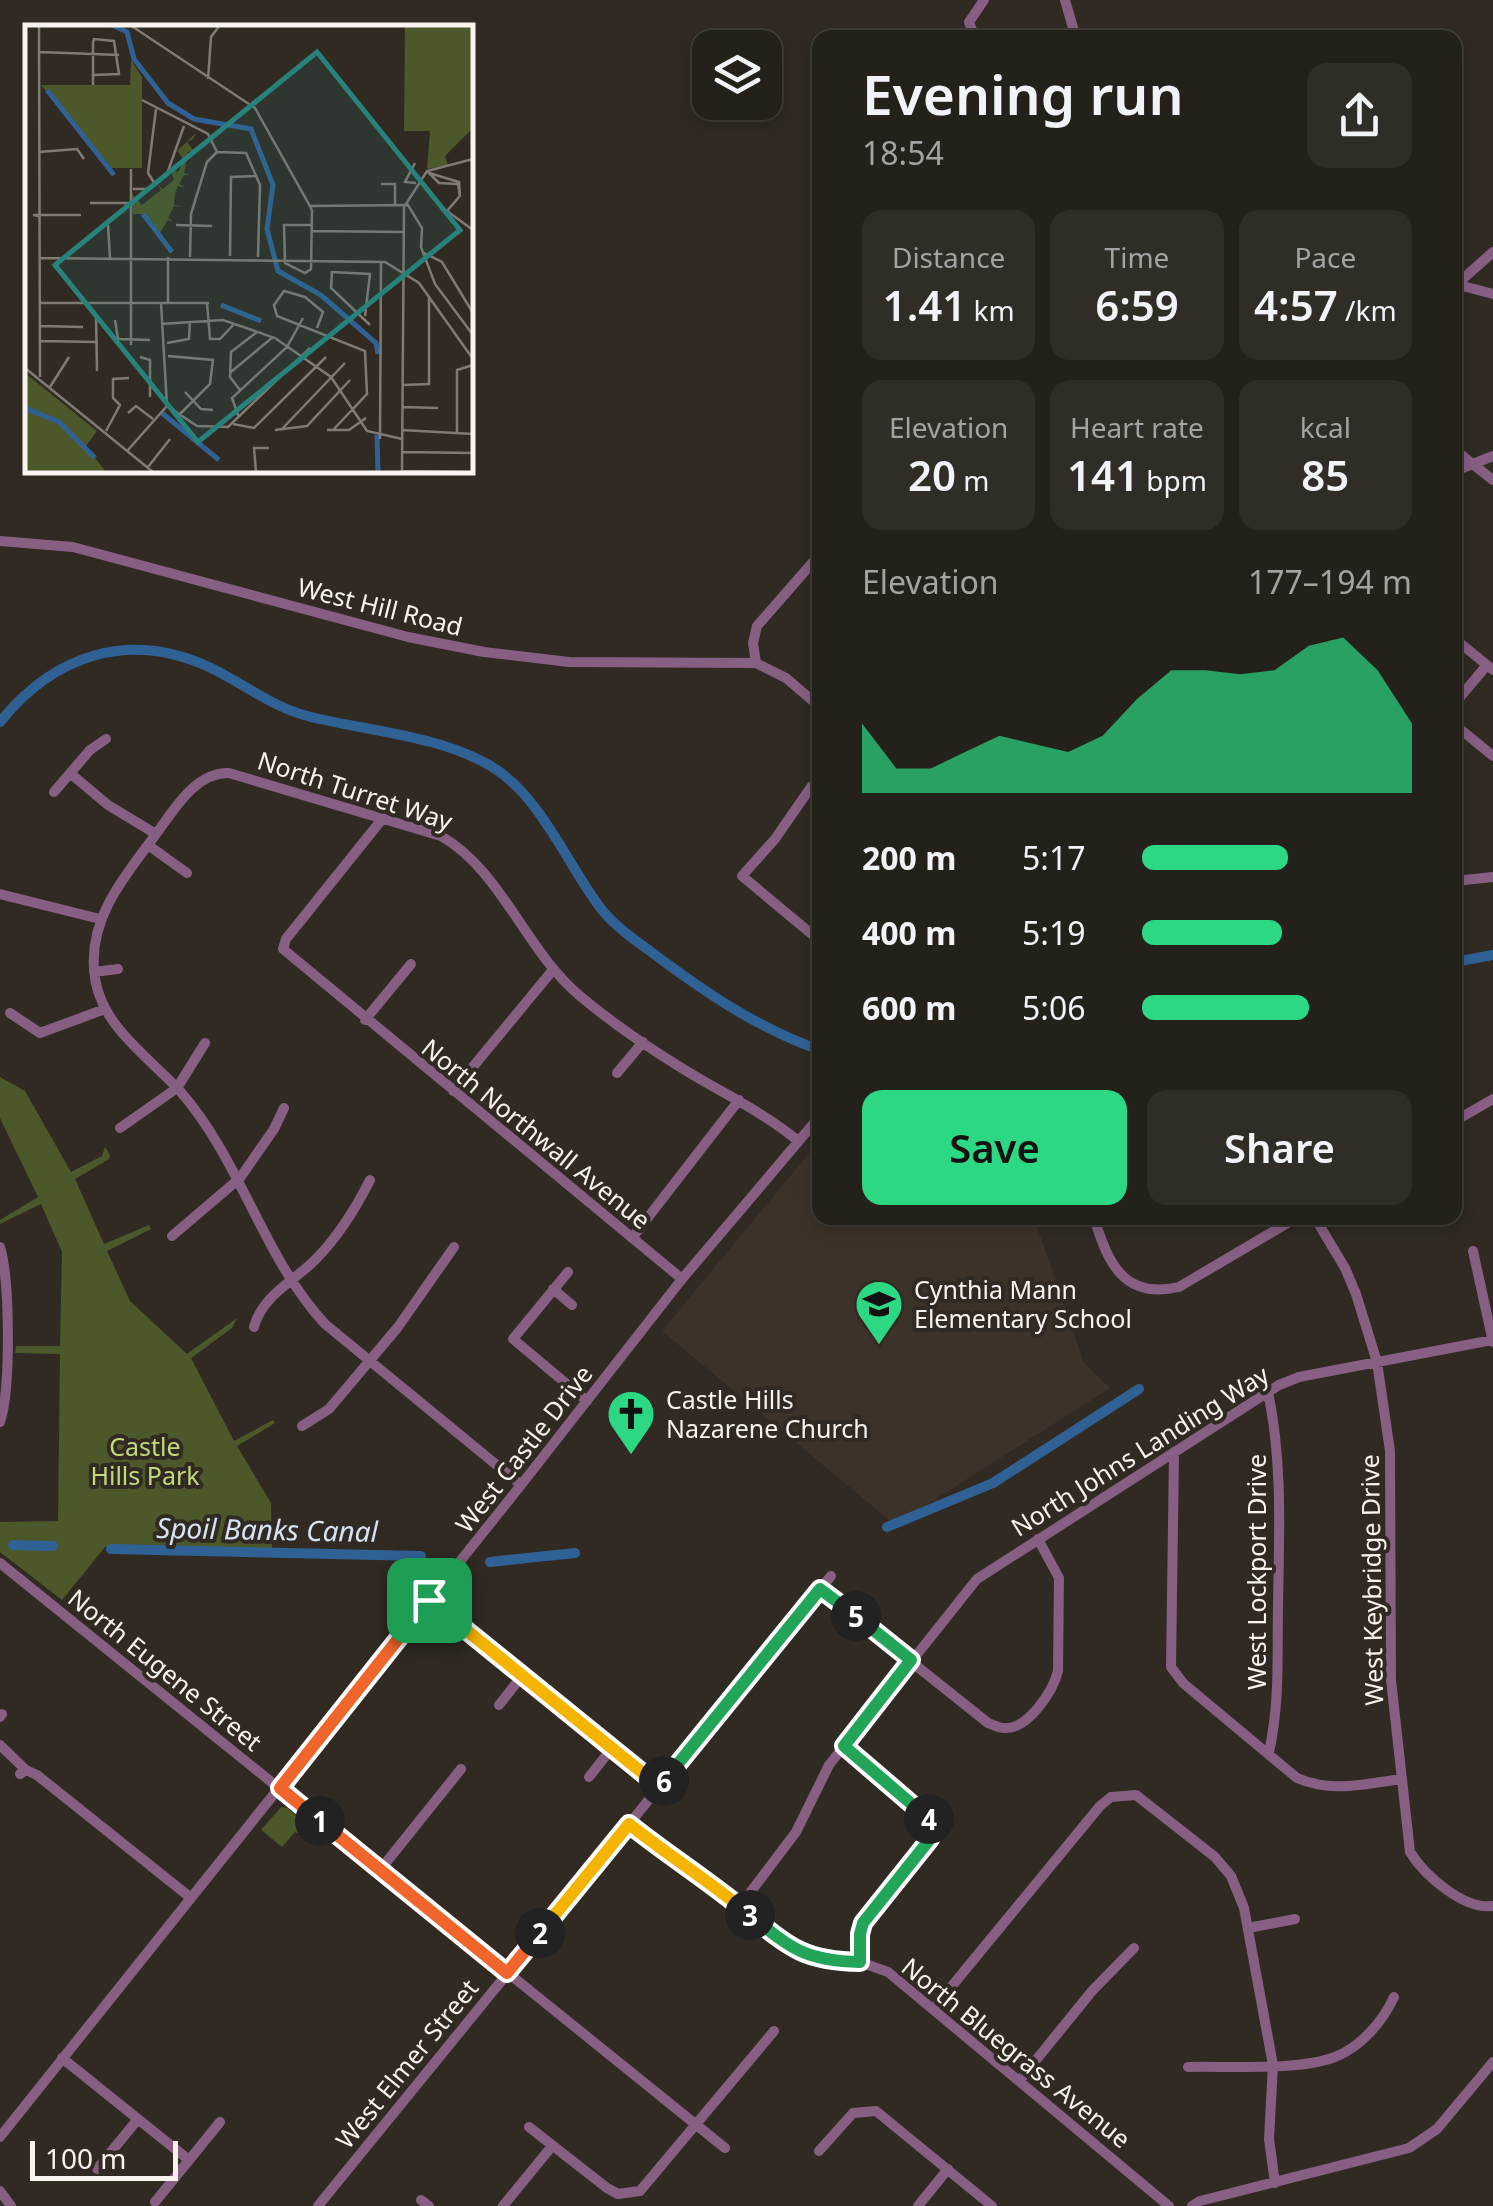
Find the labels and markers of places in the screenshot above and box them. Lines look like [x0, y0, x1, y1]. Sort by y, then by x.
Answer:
place label: Cynthia Mann Elementary School [914, 1272, 1132, 1335]
school or university icon: Cynthia Mann Elementary School [853, 1278, 905, 1346]
place label: Castle Hills Nazarene Church [666, 1382, 869, 1445]
church icon: Castle Hills Nazarene Church [605, 1388, 657, 1456]
pin [387, 1558, 472, 1643]
pin: 5 [831, 1591, 881, 1641]
pin: 6 [639, 1756, 689, 1806]
pin: 4 [904, 1794, 954, 1844]
pin: 1 [295, 1796, 345, 1846]
pin: 3 [725, 1890, 775, 1940]
pin: 2 [515, 1908, 565, 1958]

